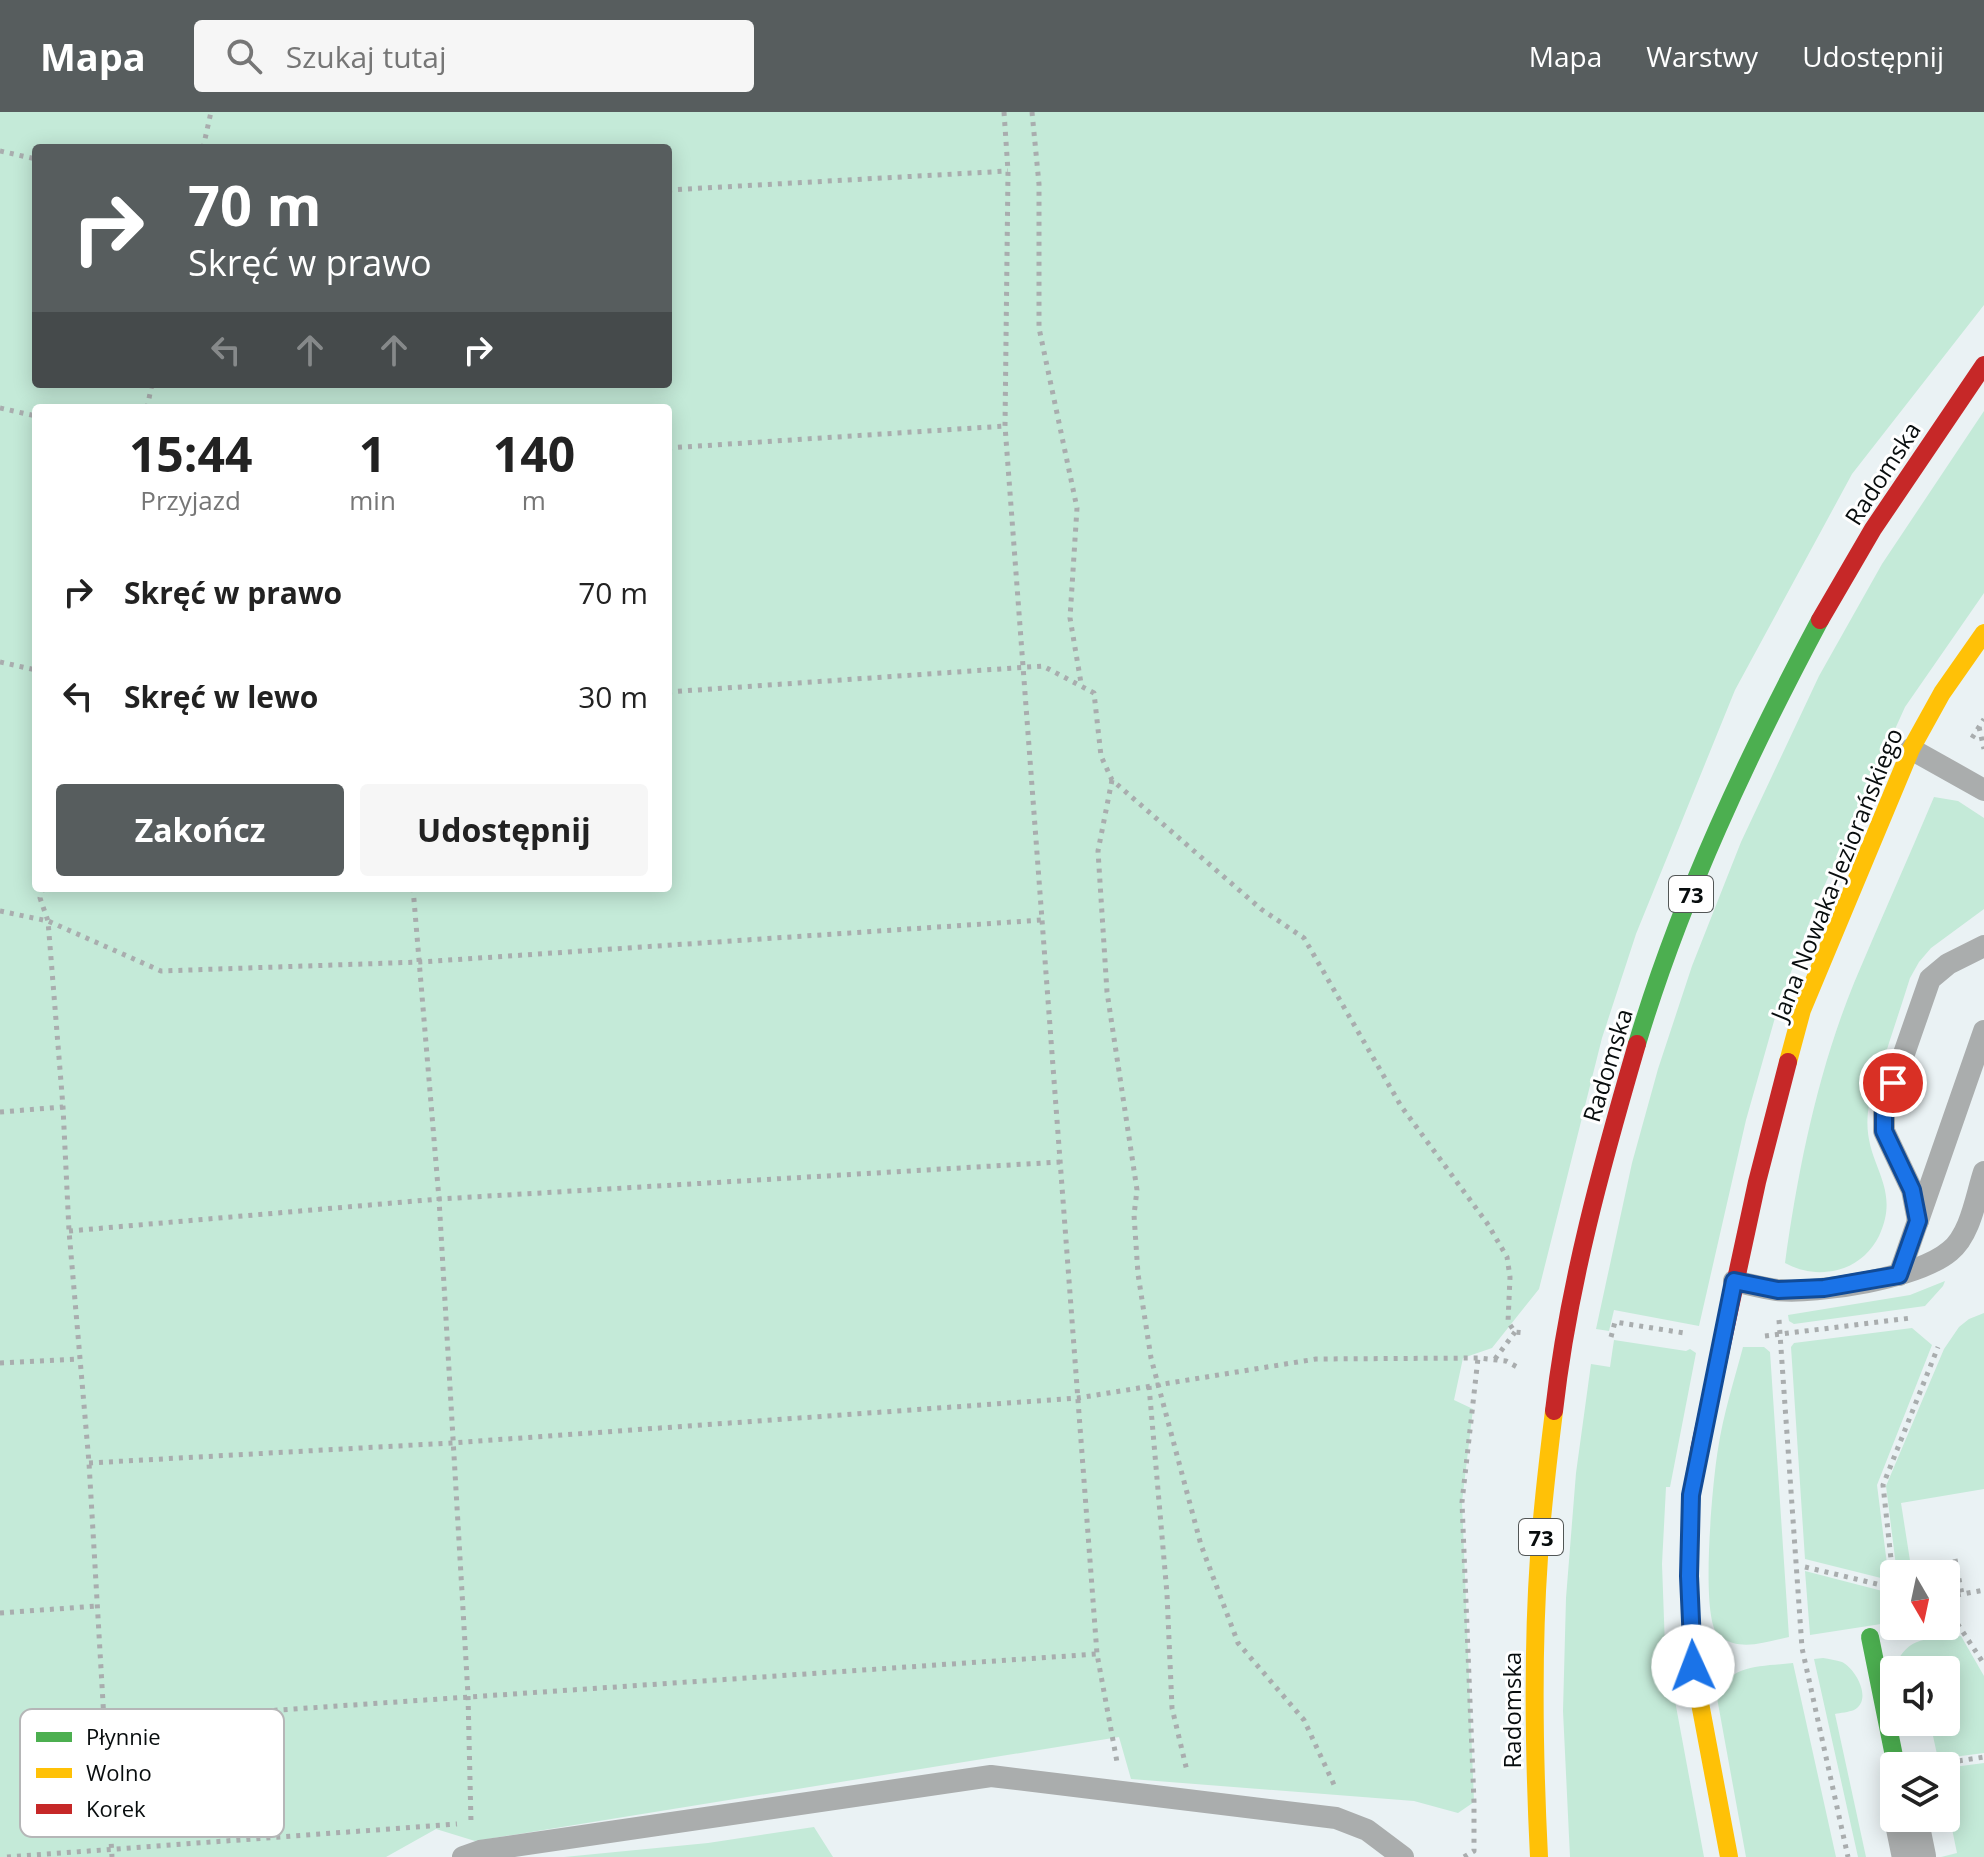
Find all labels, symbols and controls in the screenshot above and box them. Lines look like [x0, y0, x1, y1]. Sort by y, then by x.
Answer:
search box [194, 20, 754, 92]
text: Mapa [40, 30, 146, 82]
icon: search [222, 34, 266, 78]
text: Szukaj tutaj [286, 36, 447, 77]
text: Mapa [1529, 37, 1602, 75]
text: Warstwy [1646, 37, 1758, 75]
text: Udostępnij [1802, 37, 1944, 75]
text: 70 m [188, 166, 322, 242]
icon: right [56, 176, 160, 280]
text: Skręć w prawo [188, 238, 432, 287]
icon: left [204, 328, 248, 372]
icon: ahead [288, 328, 332, 372]
icon: ahead [372, 328, 416, 372]
icon: right [456, 328, 500, 372]
street label: Radomska [1836, 415, 1928, 531]
text: 15:44 [129, 421, 252, 486]
text: 1 [359, 421, 386, 486]
text: 140 [493, 421, 575, 486]
text: Przyjazd [140, 482, 241, 518]
text: min [349, 482, 396, 518]
text: m [522, 482, 546, 518]
icon: right [56, 570, 100, 614]
text: Skręć w prawo [124, 572, 342, 613]
text: 70 m [578, 572, 648, 613]
icon: left [56, 674, 100, 718]
text: Skręć w lewo [124, 676, 318, 717]
text: 30 m [578, 676, 648, 717]
street label: Jana Nowaka-Jeziorańskiego [1761, 723, 1910, 1027]
button: Zakończ [56, 784, 344, 876]
button: Udostępnij [360, 784, 648, 876]
road number: 73 [1669, 876, 1713, 912]
street label: Radomska [1574, 1004, 1640, 1126]
pin [1859, 1049, 1927, 1117]
icon: arrive [1871, 1061, 1915, 1105]
road number: 73 [1519, 1519, 1563, 1555]
north arrow [1880, 1560, 1960, 1640]
map controls [1880, 1560, 1960, 1832]
position arrow [1651, 1624, 1735, 1708]
street label: Radomska [1495, 1652, 1528, 1768]
button: sound [1880, 1656, 1960, 1736]
legend [20, 1709, 284, 1837]
text: Płynnie [86, 1721, 161, 1751]
button: layers [1880, 1752, 1960, 1832]
text: Wolno [86, 1757, 152, 1787]
text: Korek [86, 1793, 146, 1823]

